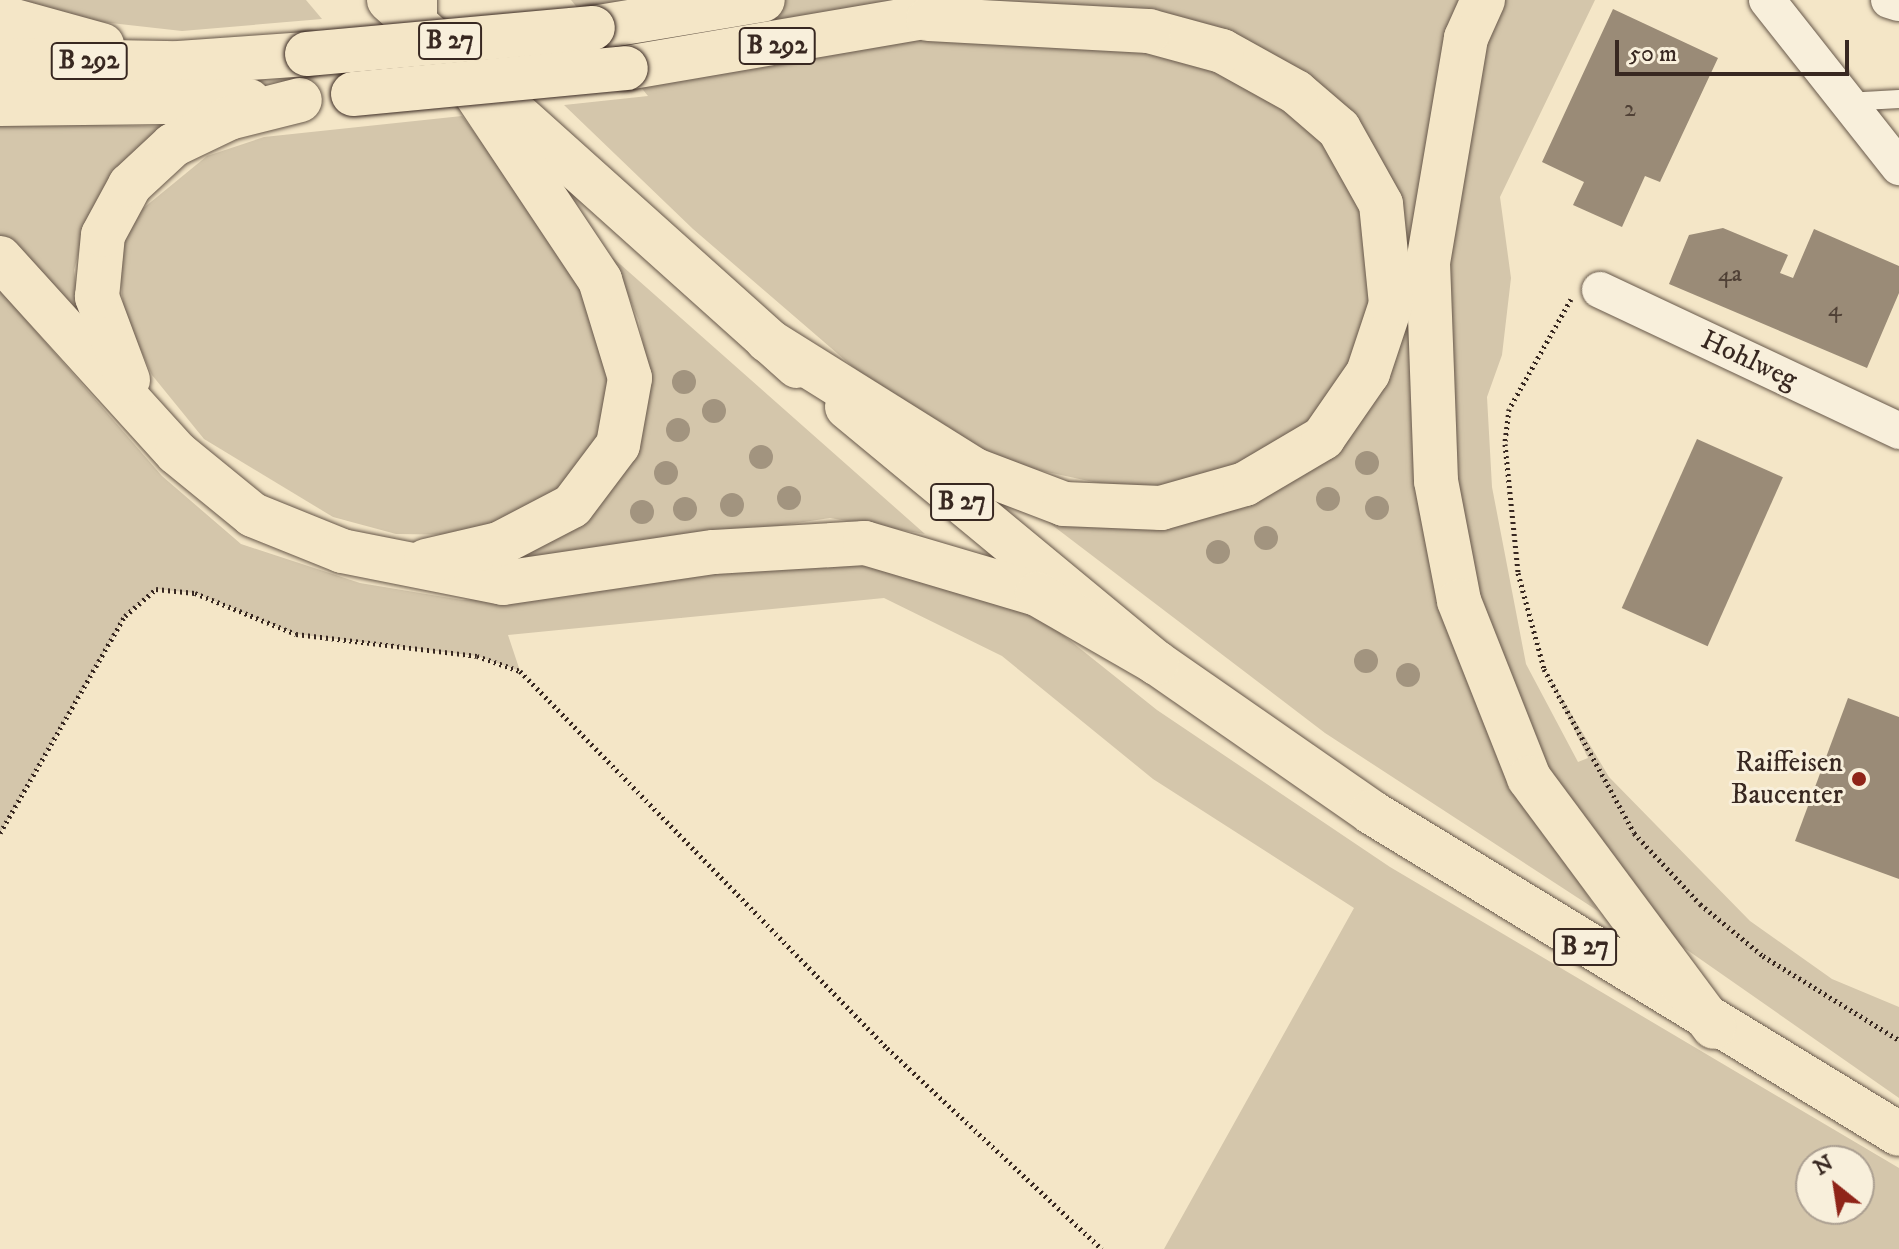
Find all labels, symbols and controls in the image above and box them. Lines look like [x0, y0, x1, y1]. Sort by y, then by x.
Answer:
road number: B 27 [418, 19, 482, 63]
road number: B 292 [737, 24, 817, 68]
scale bar [1619, 24, 1853, 74]
road number: B 292 [49, 39, 129, 83]
text: 50 m [1629, 39, 1677, 69]
house number: 2 [1624, 96, 1636, 124]
house number: 4a [1718, 261, 1742, 289]
house number: 4 [1828, 296, 1842, 324]
street label: Hohlweg [1695, 323, 1803, 397]
road number: B 27 [930, 480, 994, 524]
place label: Raiffeisen Baucenter [1731, 746, 1843, 812]
marker: Raiffeisen Baucenter [1850, 770, 1868, 788]
road number: B 27 [1553, 925, 1617, 969]
north arrow [1795, 1145, 1875, 1225]
text: N [1809, 1149, 1838, 1182]

